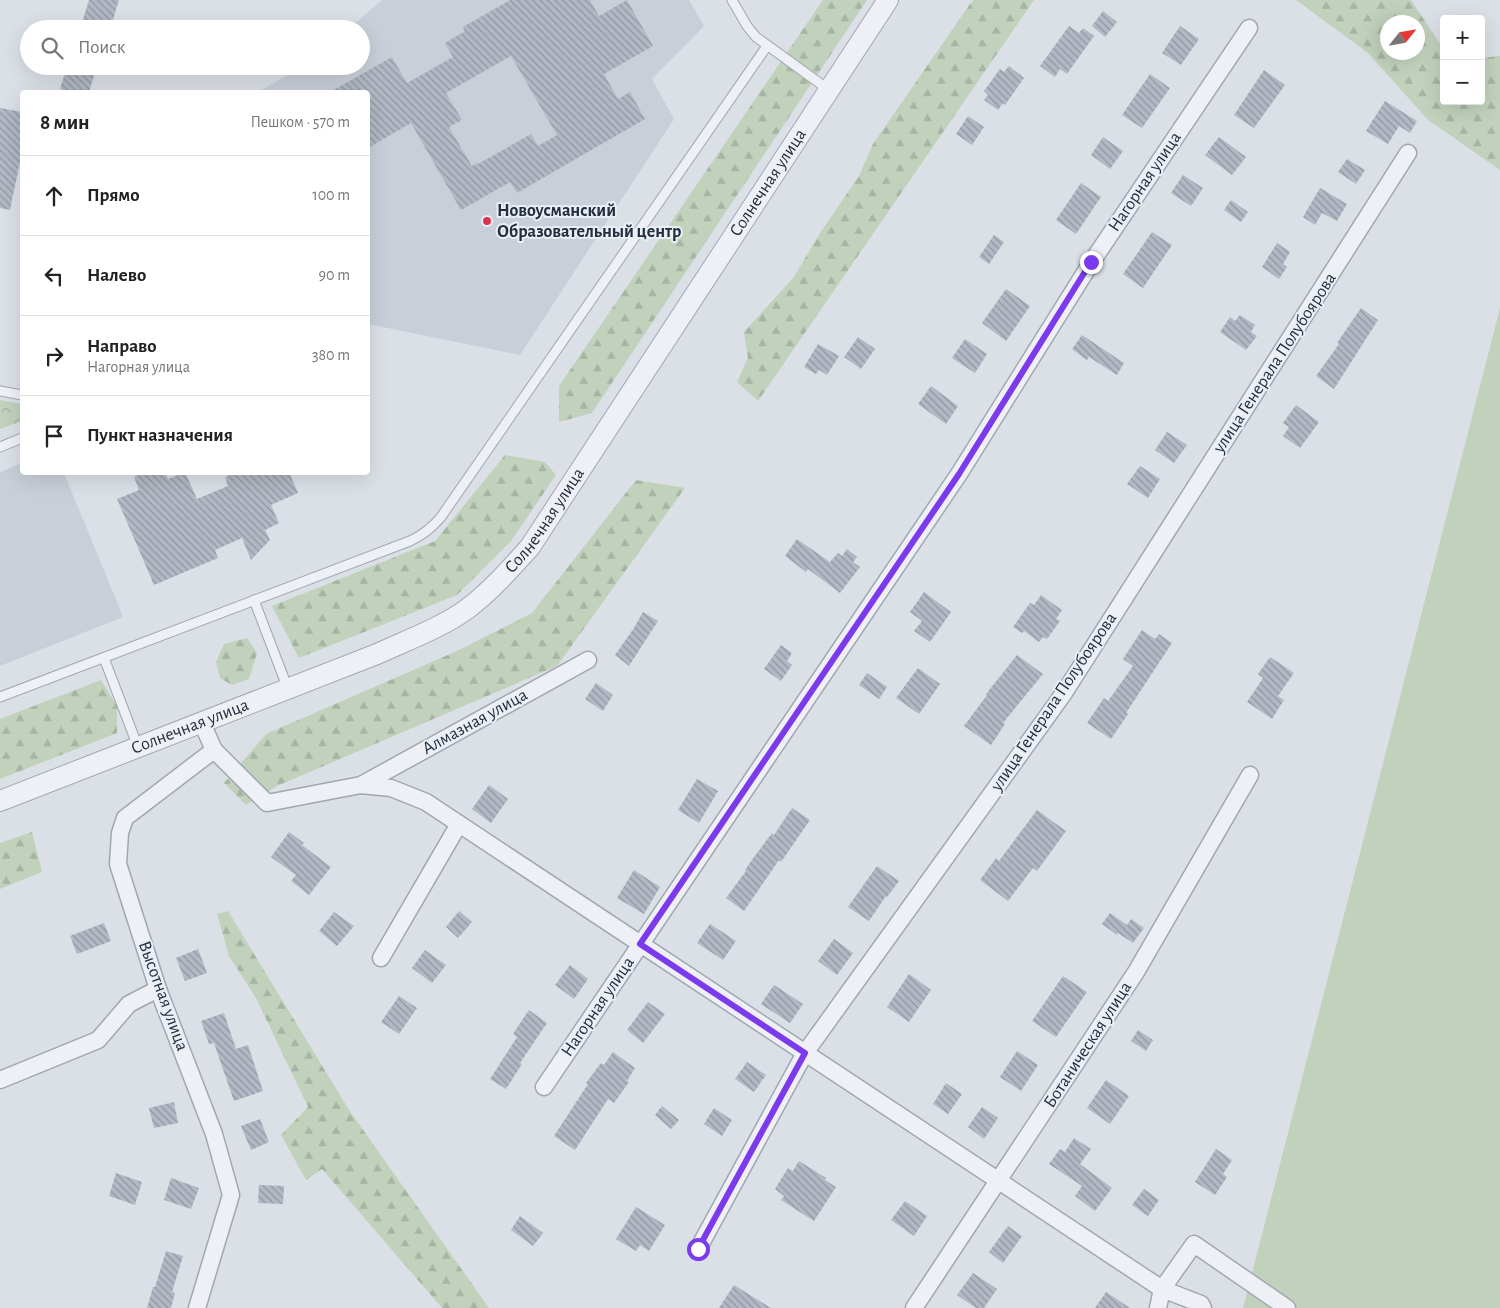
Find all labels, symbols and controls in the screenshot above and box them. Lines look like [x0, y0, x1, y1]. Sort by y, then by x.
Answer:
north arrow [1380, 15, 1425, 60]
map controls [1440, 15, 1485, 105]
button: + [1440, 15, 1485, 60]
search box [20, 20, 370, 75]
icon: search [38, 34, 66, 62]
text: Поиск [78, 38, 125, 57]
button: − [1440, 60, 1485, 105]
text: 8 мин [40, 112, 90, 133]
text: Пешком · 570 m [250, 114, 350, 130]
street label: Солнечная улица [727, 126, 810, 240]
street label: Нагорная улица [1105, 129, 1185, 235]
icon: ahead [40, 182, 68, 210]
text: Прямо [87, 186, 140, 205]
text: 100 m [312, 187, 350, 203]
place label: Новоусманский Образовательный центр [497, 202, 681, 241]
marker: Новоусманский Образовательный центр [481, 215, 493, 227]
route end [1080, 251, 1103, 274]
icon: left [40, 262, 68, 290]
text: Налево [87, 266, 146, 285]
text: 90 m [319, 267, 350, 283]
street label: улица Генерала Полубоярова [1209, 269, 1340, 457]
text: Направо [87, 337, 157, 356]
icon: right [40, 342, 68, 370]
text: 380 m [312, 347, 350, 363]
text: Нагорная улица [87, 359, 190, 375]
icon: arrive [40, 422, 68, 450]
text: Пункт назначения [87, 426, 233, 445]
street label: Солнечная улица [502, 465, 588, 577]
street label: улица Генерала Полубоярова [986, 609, 1120, 795]
street label: Алмазная улица [419, 686, 531, 758]
street label: Солнечная улица [129, 696, 251, 758]
street label: Высотная улица [135, 939, 191, 1053]
street label: Нагорная улица [558, 954, 638, 1060]
street label: Ботаническая улица [1041, 979, 1135, 1111]
route start [687, 1238, 710, 1261]

